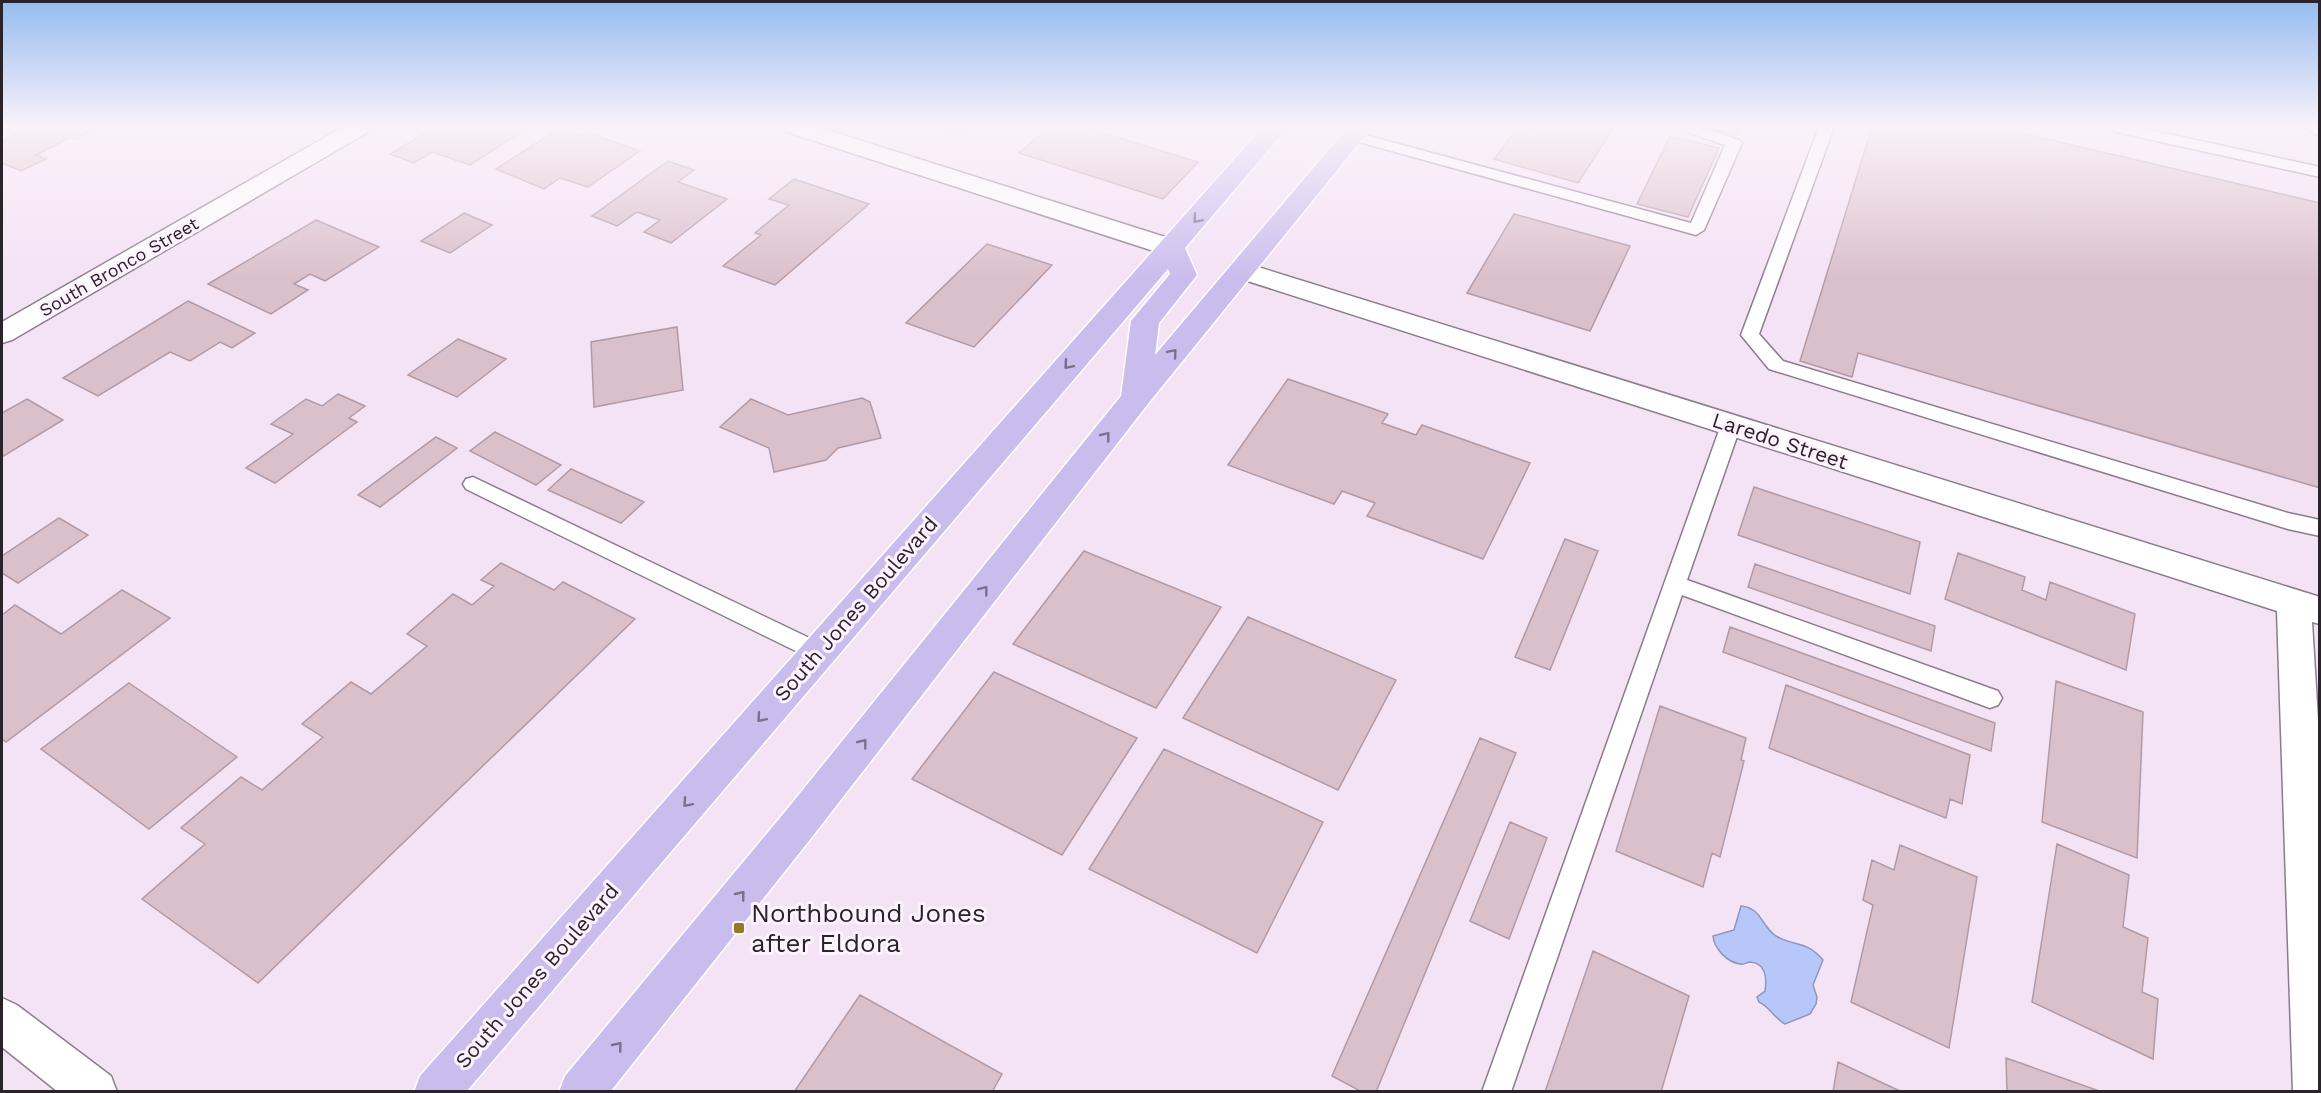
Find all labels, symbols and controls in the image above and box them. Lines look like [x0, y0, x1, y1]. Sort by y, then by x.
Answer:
street label: South Bronco Street [35, 212, 202, 321]
one-way arrow [1193, 212, 1204, 223]
one-way arrow [1166, 349, 1177, 360]
one-way arrow [1064, 358, 1075, 369]
street label: Laredo Street [1709, 407, 1851, 474]
one-way arrow [1099, 431, 1110, 442]
street label: South Jones Boulevard [769, 511, 943, 706]
one-way arrow [977, 585, 988, 596]
one-way arrow [757, 711, 768, 722]
one-way arrow [856, 738, 867, 749]
one-way arrow [683, 796, 694, 807]
street label: South Jones Boulevard [450, 878, 624, 1073]
one-way arrow [734, 891, 745, 902]
place label: Northbound Jones after Eldora [751, 898, 986, 958]
marker: Northbound Jones after Eldora [732, 921, 746, 935]
one-way arrow [611, 1042, 622, 1053]

